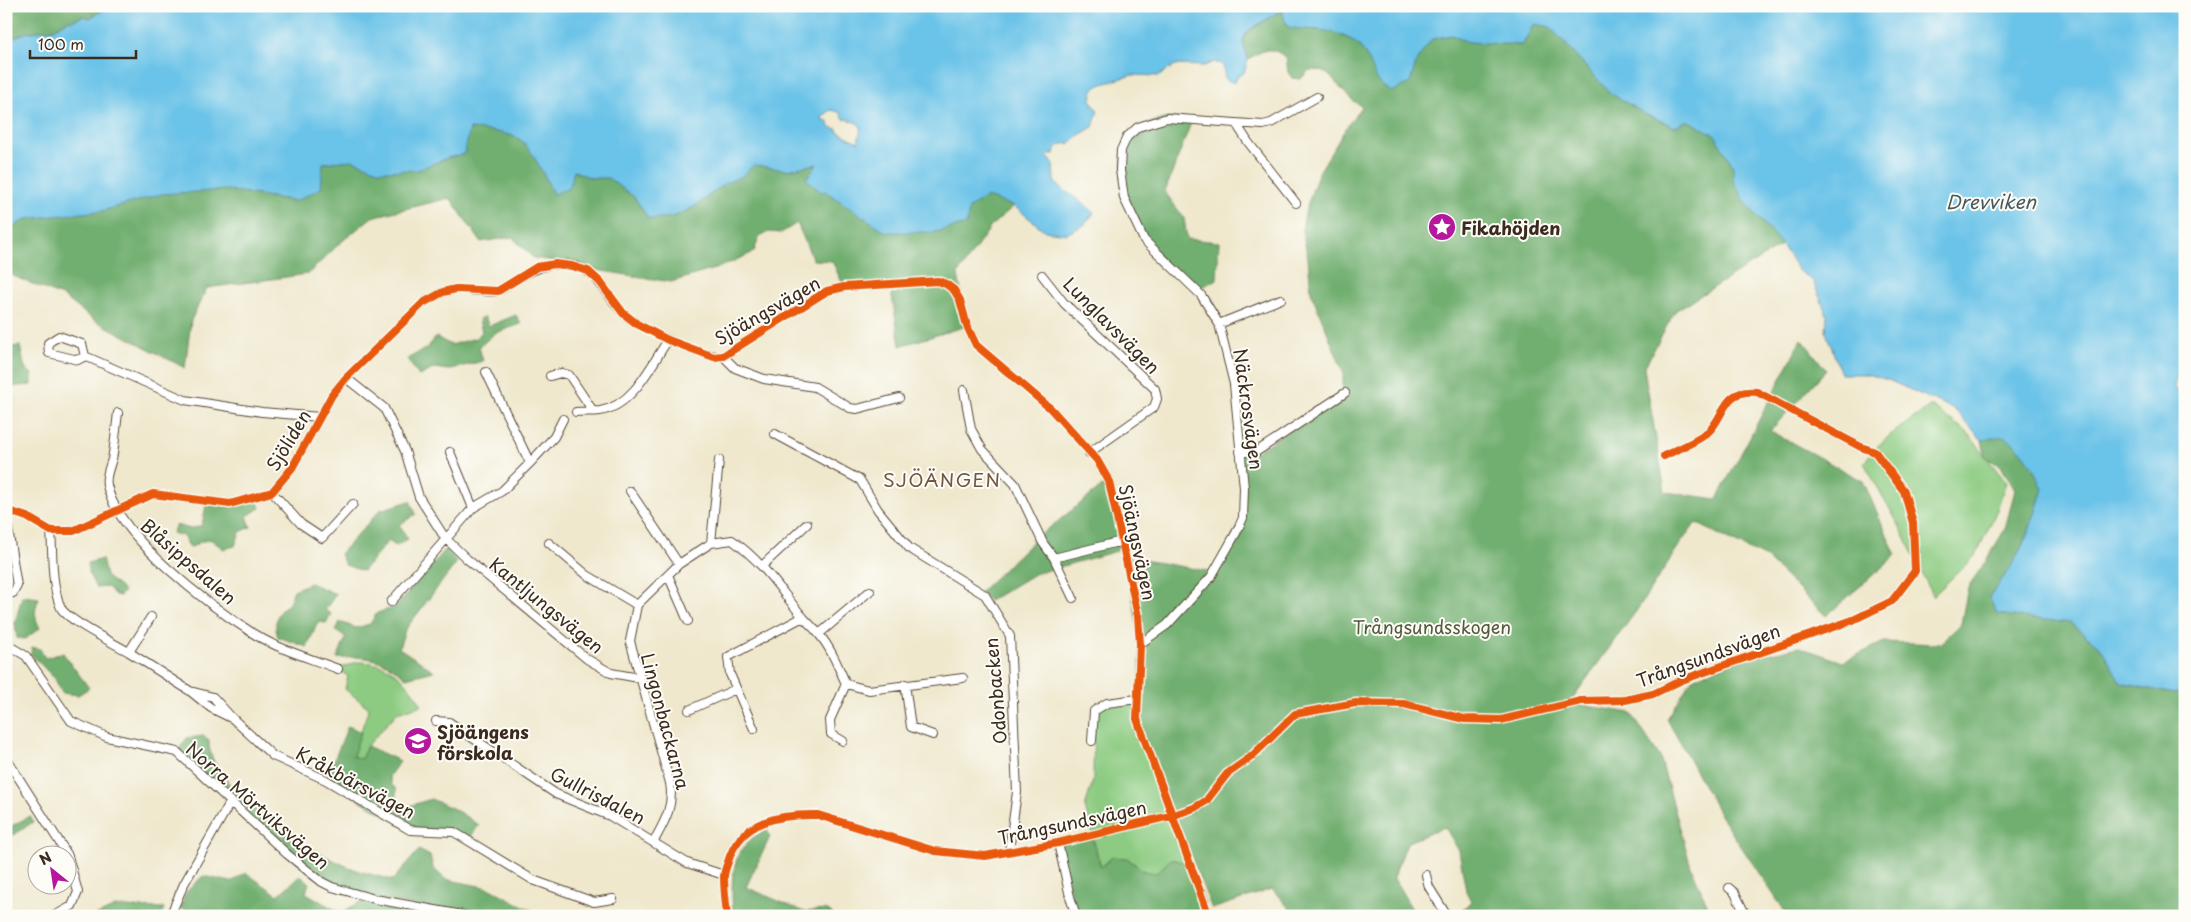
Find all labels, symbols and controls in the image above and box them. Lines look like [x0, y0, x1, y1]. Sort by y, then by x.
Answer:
scale bar [30, 28, 136, 60]
text: 100 m [38, 32, 84, 55]
water label: Drevviken [1946, 187, 2038, 215]
place icon: Fikahöjden [1427, 212, 1457, 242]
place label: Fikahöjden [1461, 214, 1560, 241]
street label: Sjöängsvägen [709, 269, 825, 351]
street label: Lunglavsvägen [1057, 270, 1167, 380]
street label: Näckrosvägen [1227, 347, 1271, 471]
street label: Sjöliden [259, 404, 317, 476]
district label: SJÖÄNGEN [883, 465, 1001, 493]
street label: Sjöängsvägen [1113, 482, 1163, 602]
street label: Blåsippsdalen [135, 512, 243, 610]
street label: Kantljungsvägen [484, 550, 610, 660]
park label: Trångsundsskogen [1353, 613, 1511, 640]
street label: Trångsundsvägen [1632, 616, 1784, 694]
street label: Odonbacken [977, 637, 1013, 745]
street label: Lingonbackarna [635, 650, 697, 793]
place label: Sjöängens förskola [437, 718, 529, 766]
school or university icon: Sjöängens förskola [403, 726, 433, 756]
street label: Norra Mörtviksvägen [180, 735, 336, 875]
street label: Kråkbärsvägen [291, 739, 421, 825]
street label: Gullrisdalen [546, 759, 650, 831]
street label: Trångsundsvägen [995, 793, 1149, 851]
north arrow [28, 844, 78, 894]
text: N [35, 846, 55, 870]

